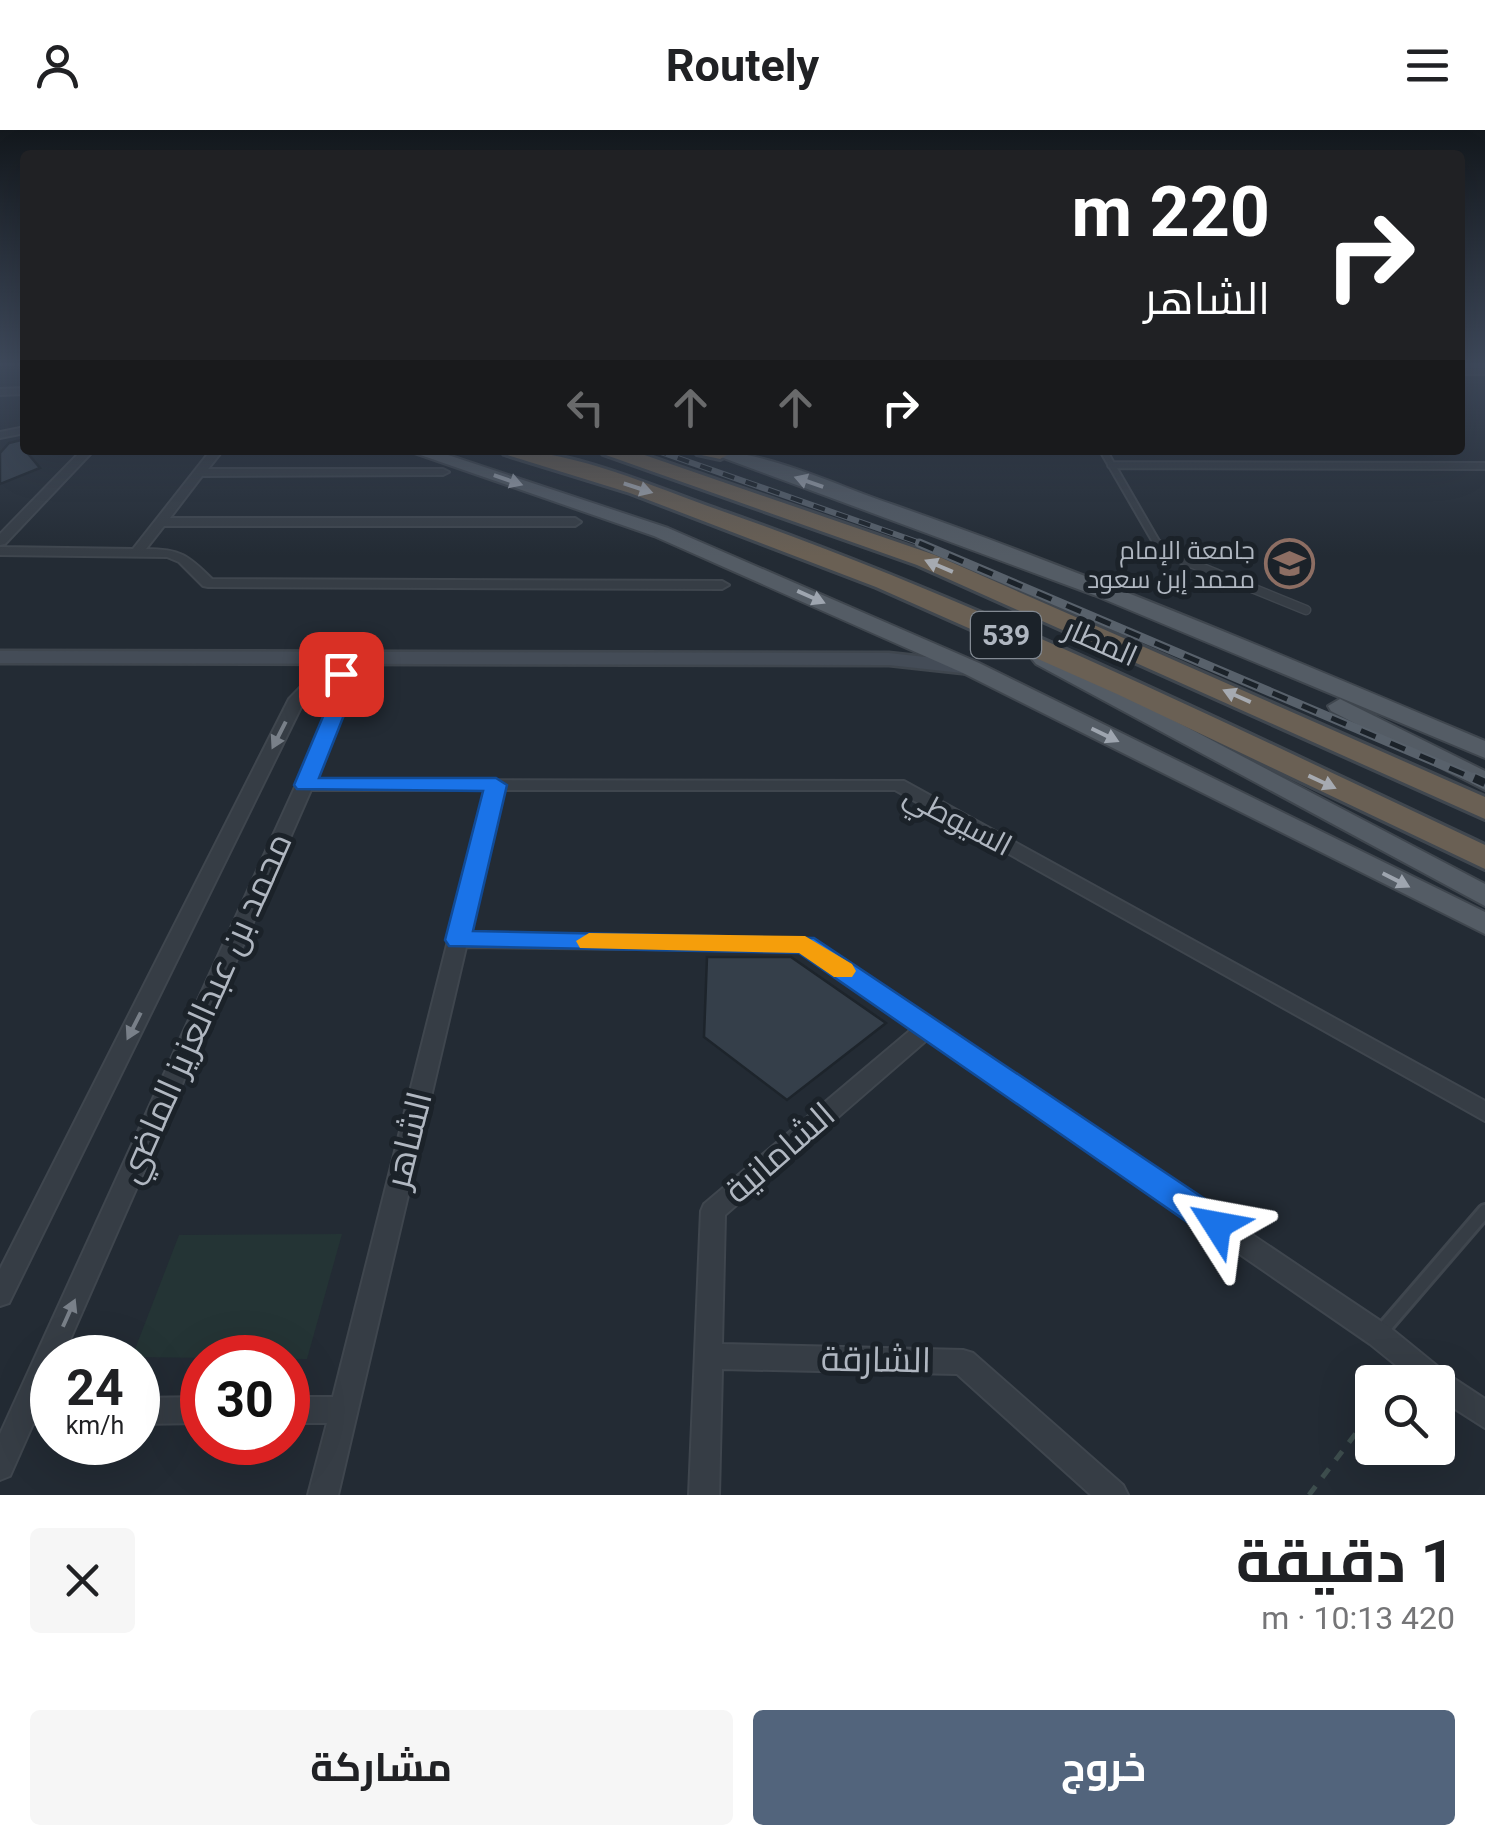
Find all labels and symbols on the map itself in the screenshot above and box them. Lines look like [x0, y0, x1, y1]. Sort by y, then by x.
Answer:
one-way arrow [493, 473, 523, 488]
one-way arrow [793, 474, 823, 489]
one-way arrow [624, 482, 654, 497]
place label: جامعة الإمام محمد إبن سعود [1087, 536, 1255, 595]
school or university icon: جامعة الإمام محمد إبن سعود [1264, 538, 1316, 590]
one-way arrow [924, 558, 954, 574]
one-way arrow [797, 589, 826, 606]
street label: المطار [1057, 610, 1143, 673]
road number: 539 [971, 612, 1041, 658]
pin [299, 632, 384, 717]
one-way arrow [1222, 688, 1251, 705]
one-way arrow [271, 721, 288, 750]
one-way arrow [1091, 726, 1120, 743]
one-way arrow [1308, 773, 1337, 790]
street label: السيوطي [895, 777, 1018, 868]
street label: محمد بن عبدالعزيز الماضي [109, 827, 305, 1191]
one-way arrow [1382, 871, 1411, 888]
one-way arrow [126, 1012, 143, 1041]
street label: الشاهر [377, 1088, 441, 1194]
street label: الشامانية [717, 1094, 843, 1212]
position arrow [1165, 1173, 1269, 1277]
one-way arrow [61, 1298, 77, 1328]
speed limit sign: 30 [180, 1335, 310, 1465]
street label: الشارقة [821, 1339, 931, 1381]

